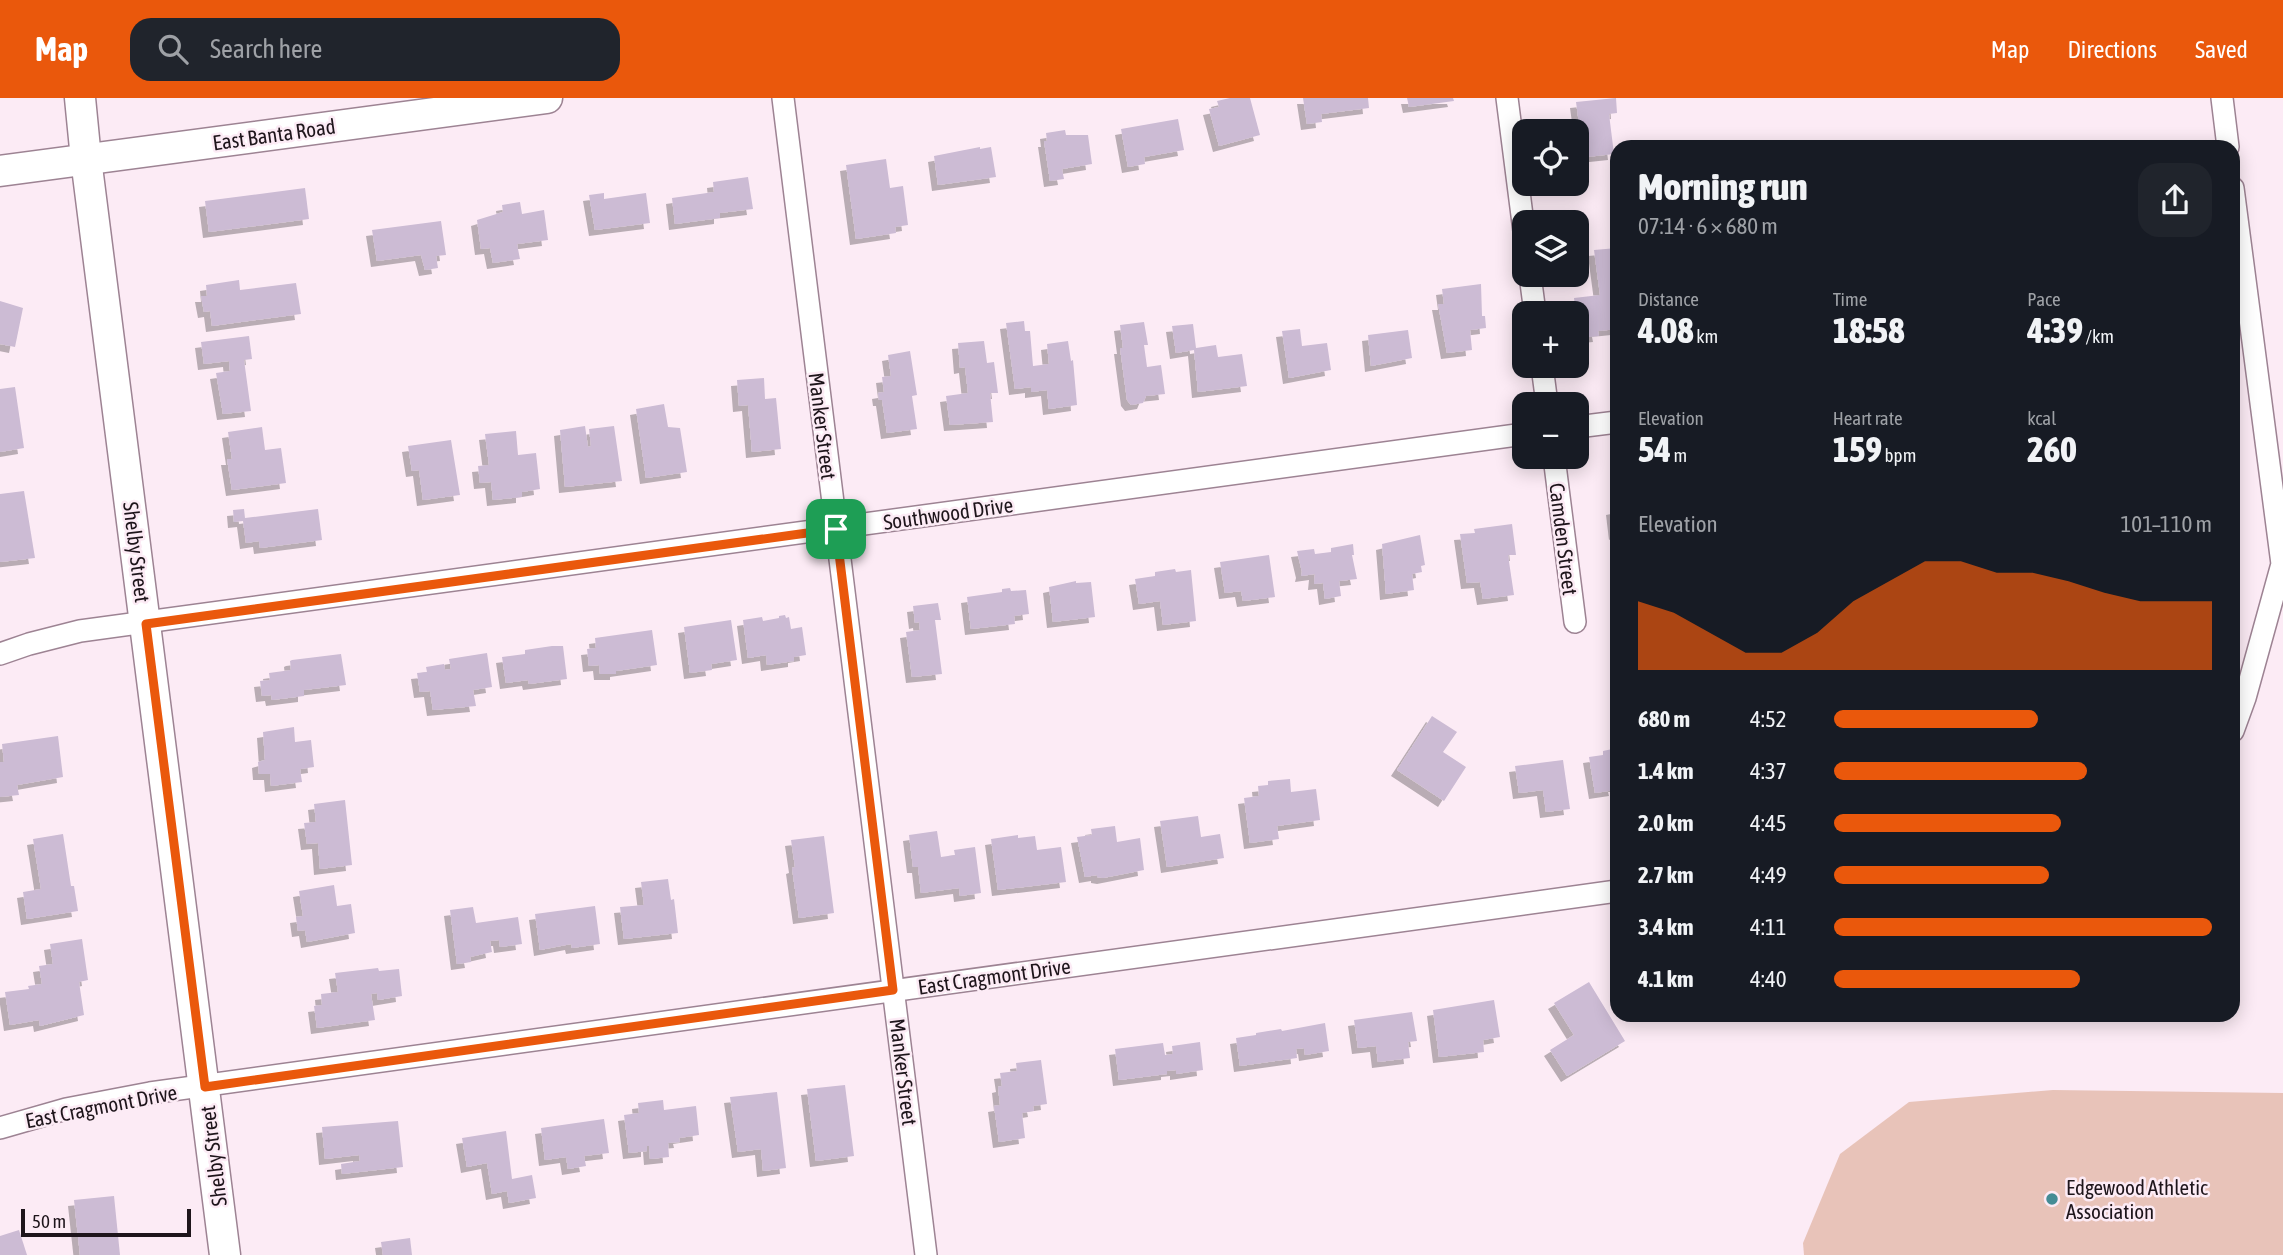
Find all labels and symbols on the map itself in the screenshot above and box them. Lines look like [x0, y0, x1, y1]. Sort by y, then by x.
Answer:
street label: East Banta Road [211, 114, 337, 154]
street label: Manker Street [805, 371, 841, 481]
street label: Camden Street [1545, 481, 1583, 597]
street label: Southwood Drive [882, 492, 1014, 534]
pin [806, 499, 866, 559]
street label: Shelby Street [119, 500, 155, 604]
street label: East Cragmont Drive [916, 953, 1072, 999]
street label: Manker Street [886, 1017, 922, 1127]
street label: East Cragmont Drive [23, 1080, 179, 1132]
street label: Shelby Street [195, 1104, 231, 1208]
place label: Edgewood Athletic Association [2066, 1175, 2208, 1223]
marker: Edgewood Athletic Association [2044, 1191, 2060, 1207]
scale bar [21, 1206, 191, 1238]

